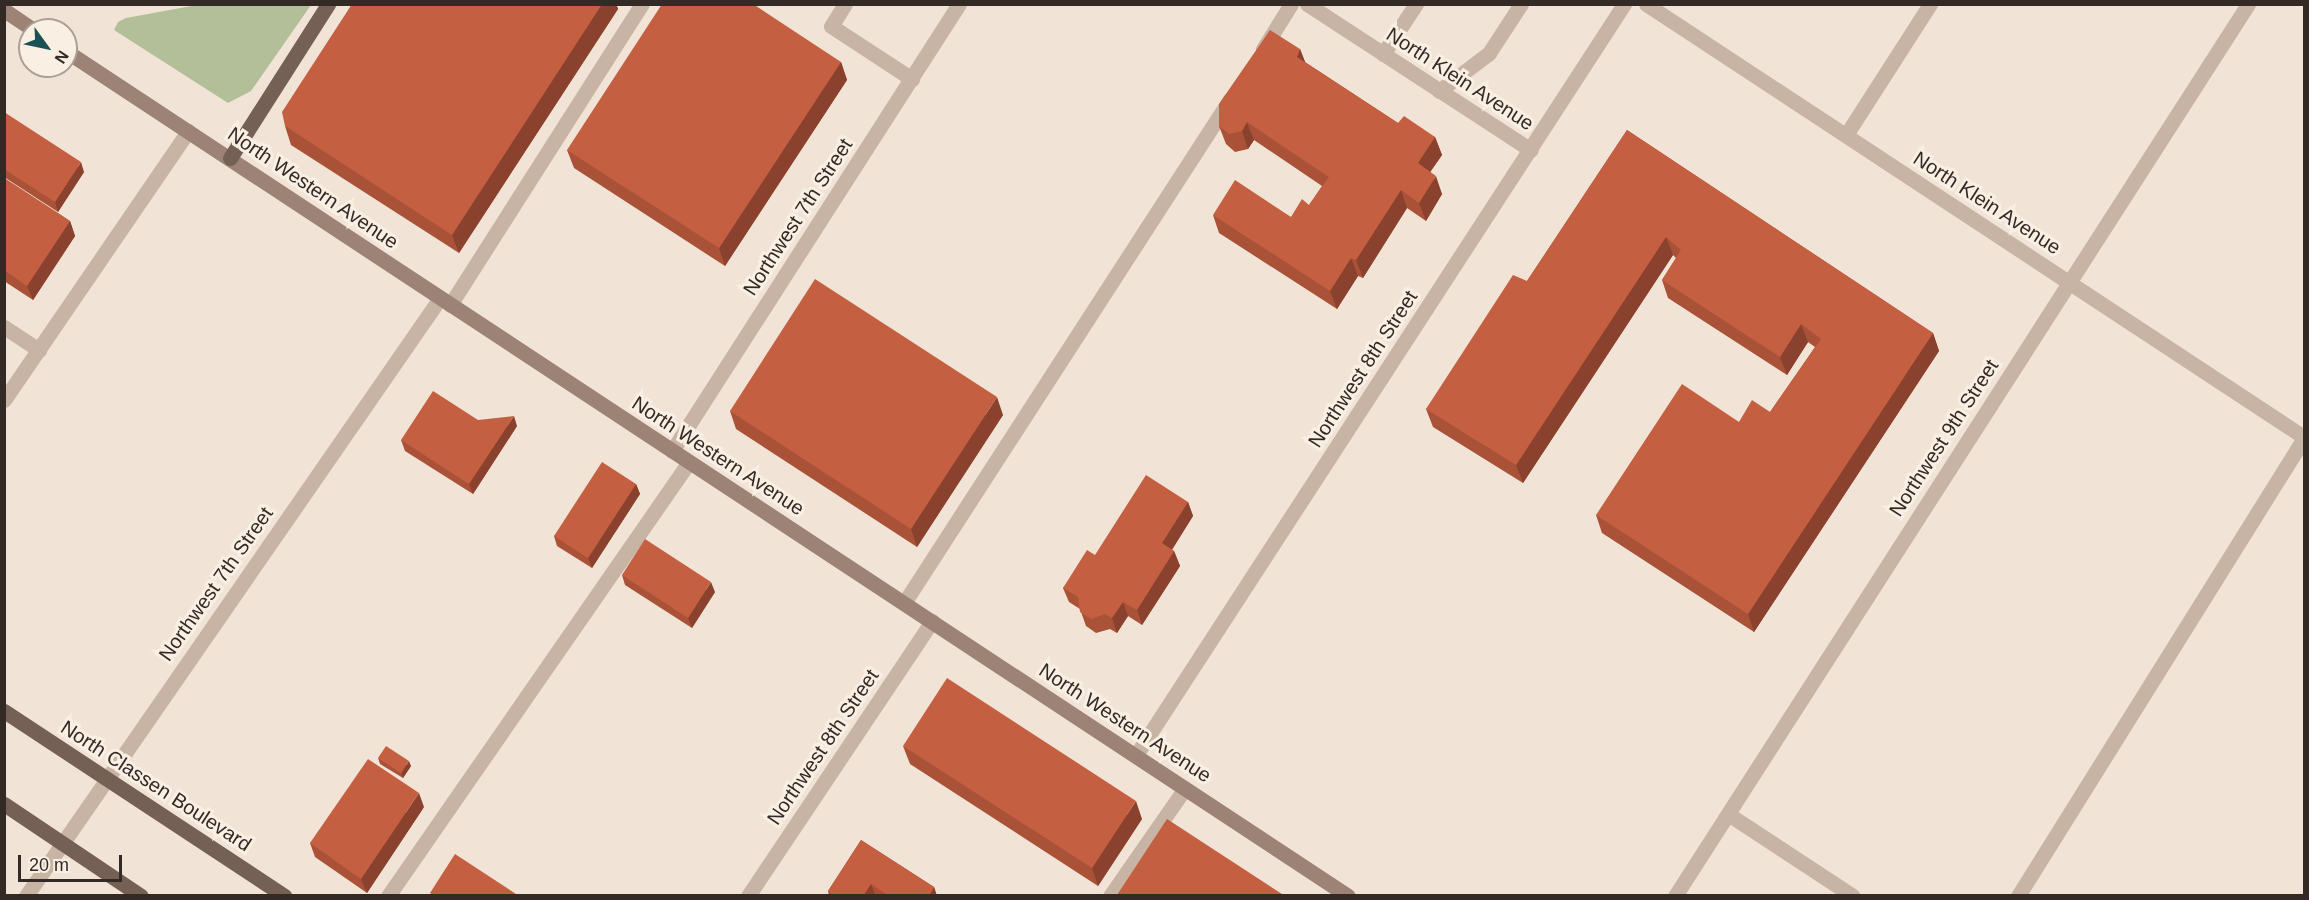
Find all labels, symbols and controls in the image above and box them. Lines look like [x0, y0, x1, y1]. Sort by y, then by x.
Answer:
north arrow [18, 18, 78, 78]
street label: North Klein Avenue [1381, 22, 1539, 136]
text: N [52, 48, 72, 66]
street label: North Western Avenue [223, 122, 403, 254]
street label: Northwest 7th Street [738, 134, 858, 300]
street label: North Klein Avenue [1908, 146, 2066, 260]
street label: Northwest 8th Street [1303, 286, 1423, 452]
street label: Northwest 9th Street [1884, 355, 2004, 521]
street label: North Western Avenue [627, 391, 809, 521]
street label: Northwest 7th Street [154, 502, 278, 666]
street label: North Western Avenue [1034, 658, 1216, 788]
street label: Northwest 8th Street [762, 665, 884, 829]
street label: North Classen Boulevard [56, 715, 256, 857]
scale bar [21, 843, 124, 881]
text: 20 m [29, 855, 69, 875]

